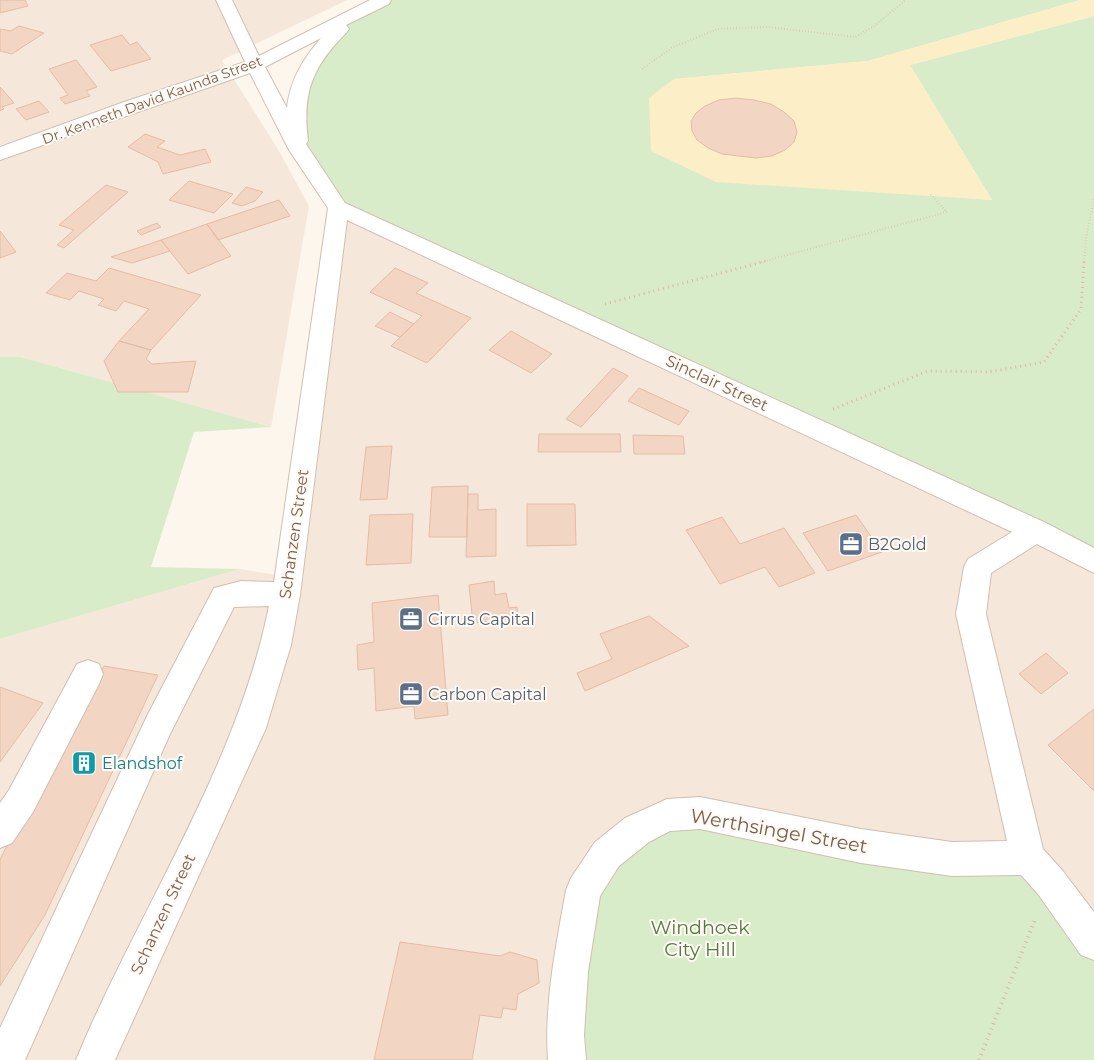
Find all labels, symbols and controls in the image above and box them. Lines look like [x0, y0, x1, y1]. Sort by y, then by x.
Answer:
street label: Dr. Kenneth David Kaunda Street [40, 52, 265, 148]
street label: Sinclair Street [663, 351, 772, 415]
street label: Schanzen Street [275, 467, 313, 600]
office icon: B2Gold [838, 531, 864, 557]
place label: B2Gold [868, 535, 927, 554]
office icon: Cirrus Capital [398, 606, 424, 632]
place label: Cirrus Capital [428, 610, 535, 629]
office icon: Carbon Capital [398, 681, 424, 707]
place label: Carbon Capital [428, 685, 546, 704]
building icon: Elandshof [71, 750, 97, 776]
place label: Elandshof [102, 754, 183, 773]
street label: Werthsingel Street [689, 804, 870, 858]
street label: Schanzen Street [127, 850, 199, 977]
park label: Windhoek City Hill [650, 916, 750, 961]

